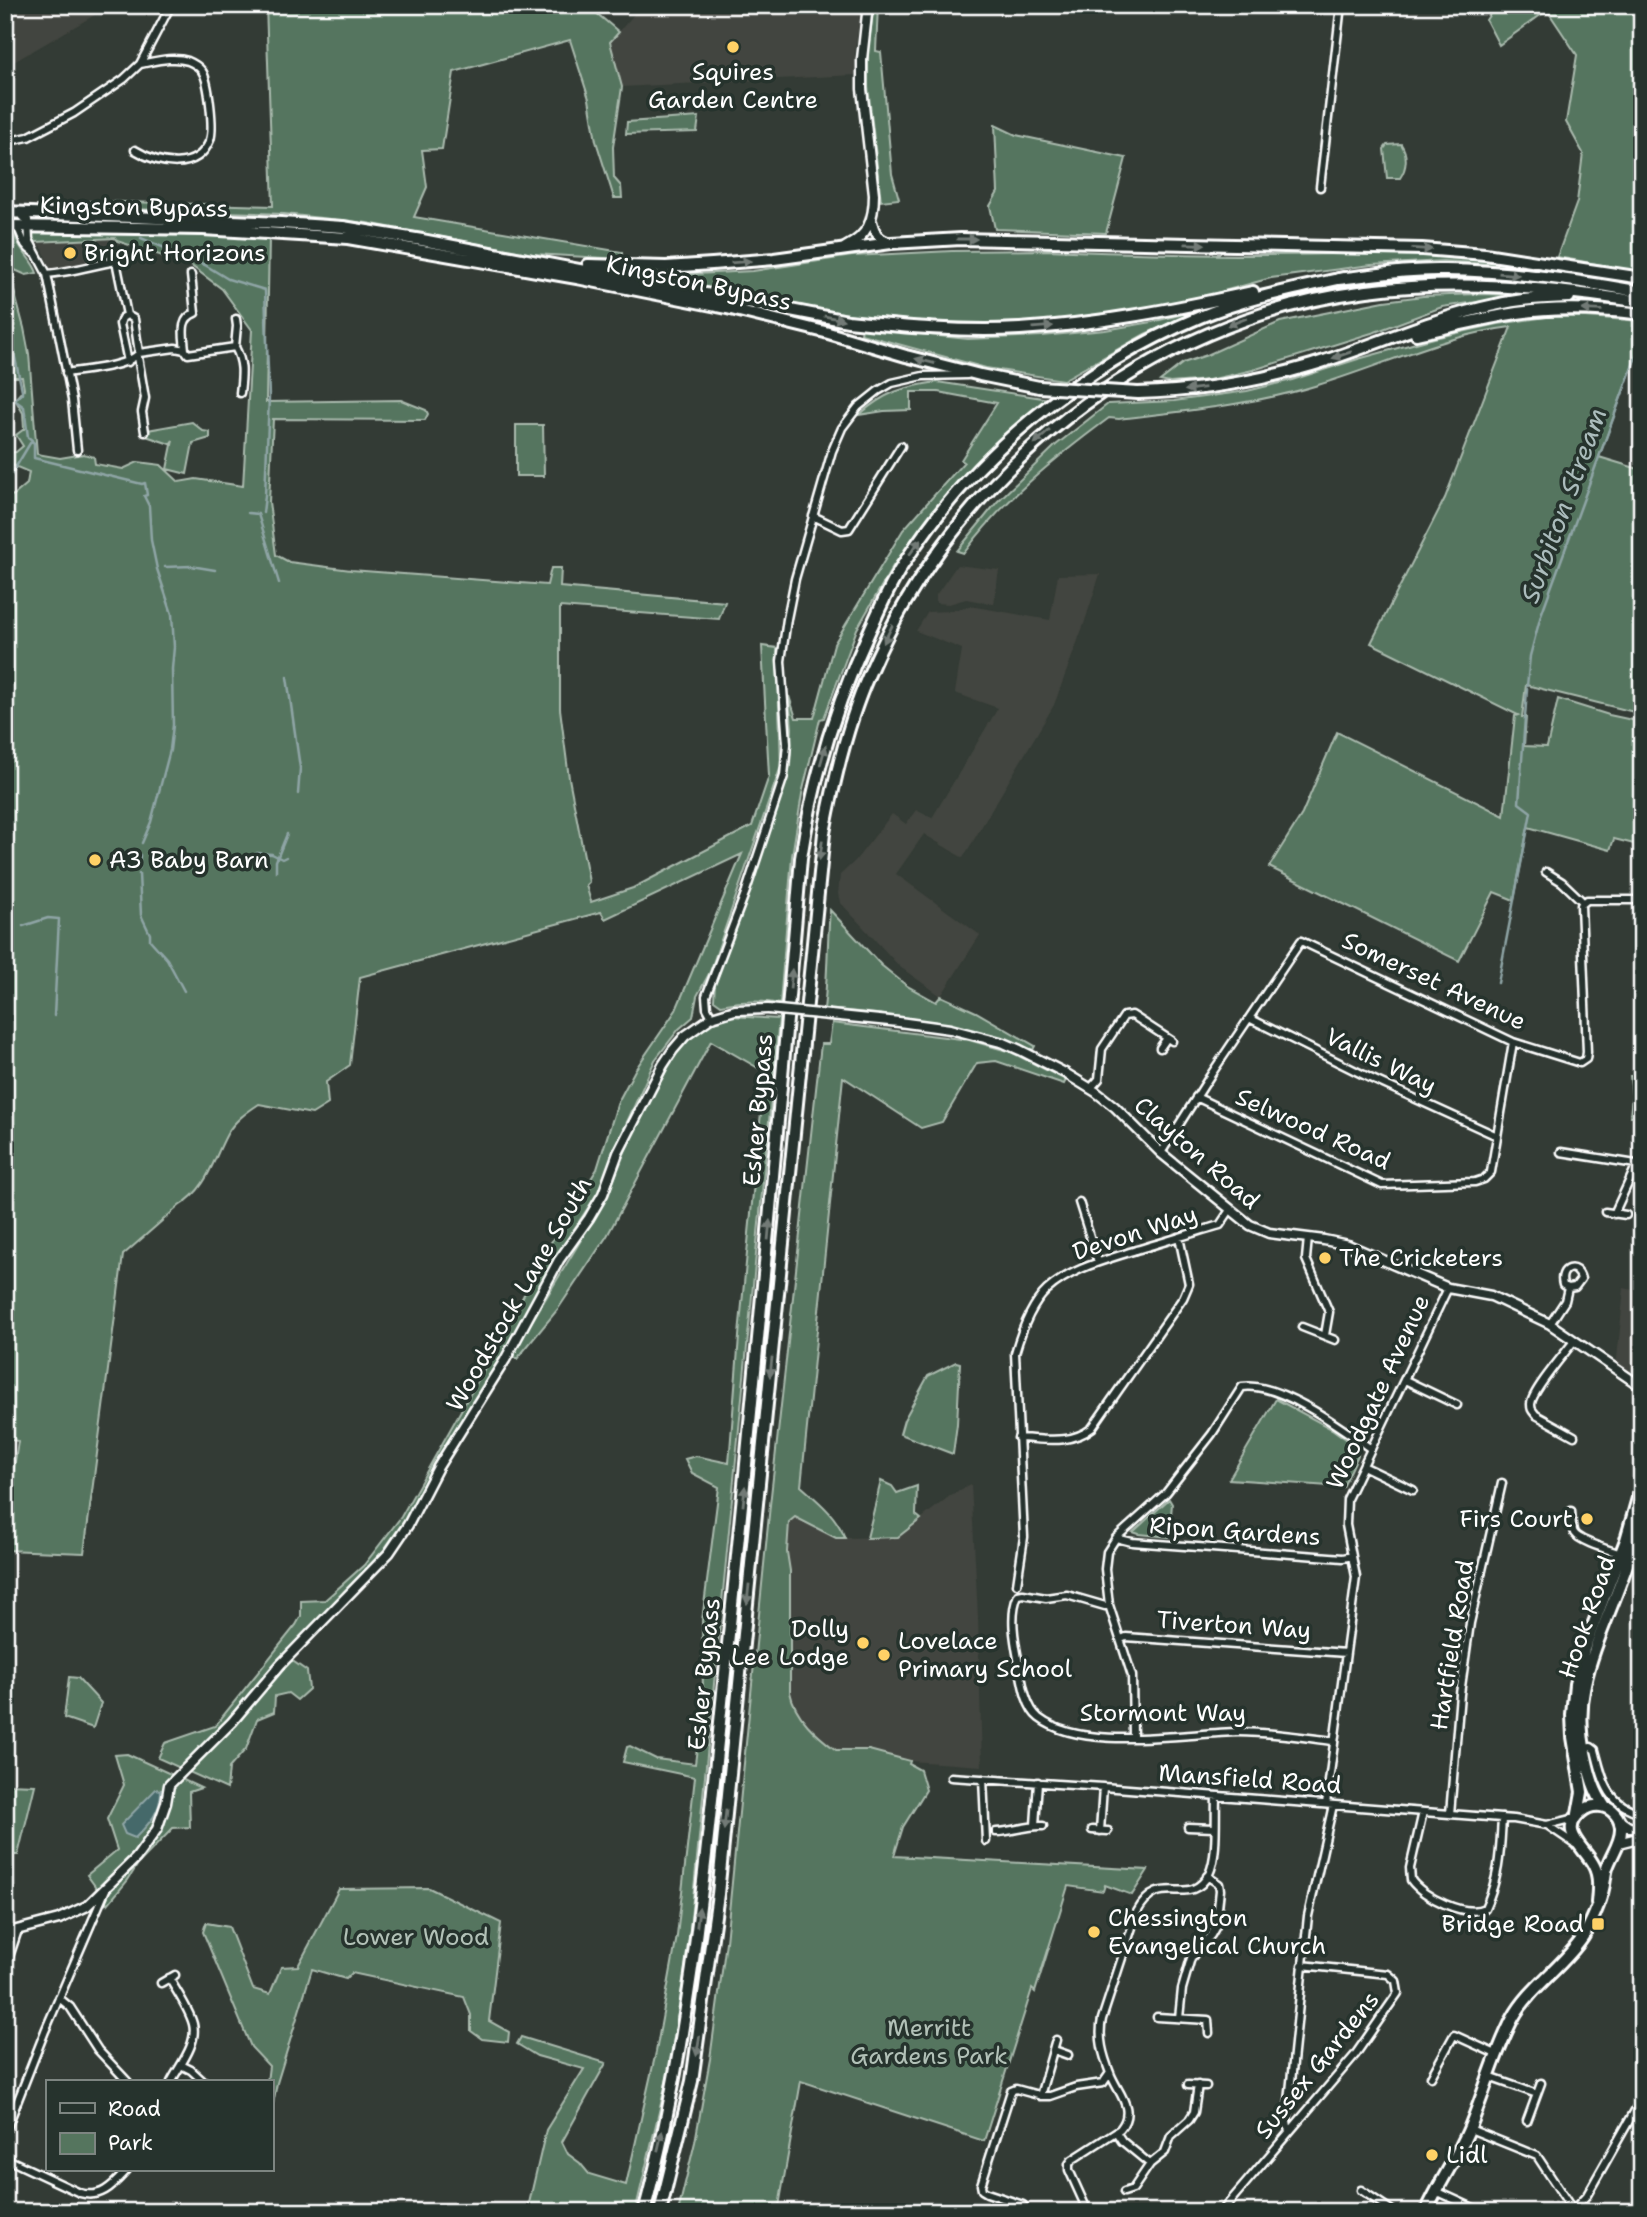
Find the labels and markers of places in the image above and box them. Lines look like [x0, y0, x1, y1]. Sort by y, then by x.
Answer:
marker: Squires Garden Centre [725, 39, 741, 55]
place label: Squires Garden Centre [648, 56, 818, 116]
place label: Bright Horizons [84, 237, 266, 269]
marker: Bright Horizons [62, 245, 78, 261]
place label: A3 Baby Barn [109, 844, 269, 876]
marker: A3 Baby Barn [87, 852, 103, 868]
place label: The Cricketers [1339, 1242, 1503, 1274]
marker: The Cricketers [1317, 1250, 1333, 1266]
place label: Firs Court [1460, 1503, 1573, 1535]
marker: Firs Court [1579, 1511, 1595, 1527]
place label: Dolly Lee Lodge [731, 1613, 849, 1673]
place label: Lovelace Primary School [898, 1625, 1073, 1685]
marker: Dolly Lee Lodge [855, 1635, 871, 1651]
marker: Lovelace Primary School [876, 1647, 892, 1663]
place label: Chessington Evangelical Church [1108, 1902, 1326, 1962]
place label: Bridge Road [1441, 1908, 1584, 1940]
marker: Bridge Road [1590, 1916, 1606, 1932]
marker: Chessington Evangelical Church [1086, 1924, 1102, 1940]
place label: Lidl [1446, 2139, 1488, 2171]
marker: Lidl [1424, 2147, 1440, 2163]

